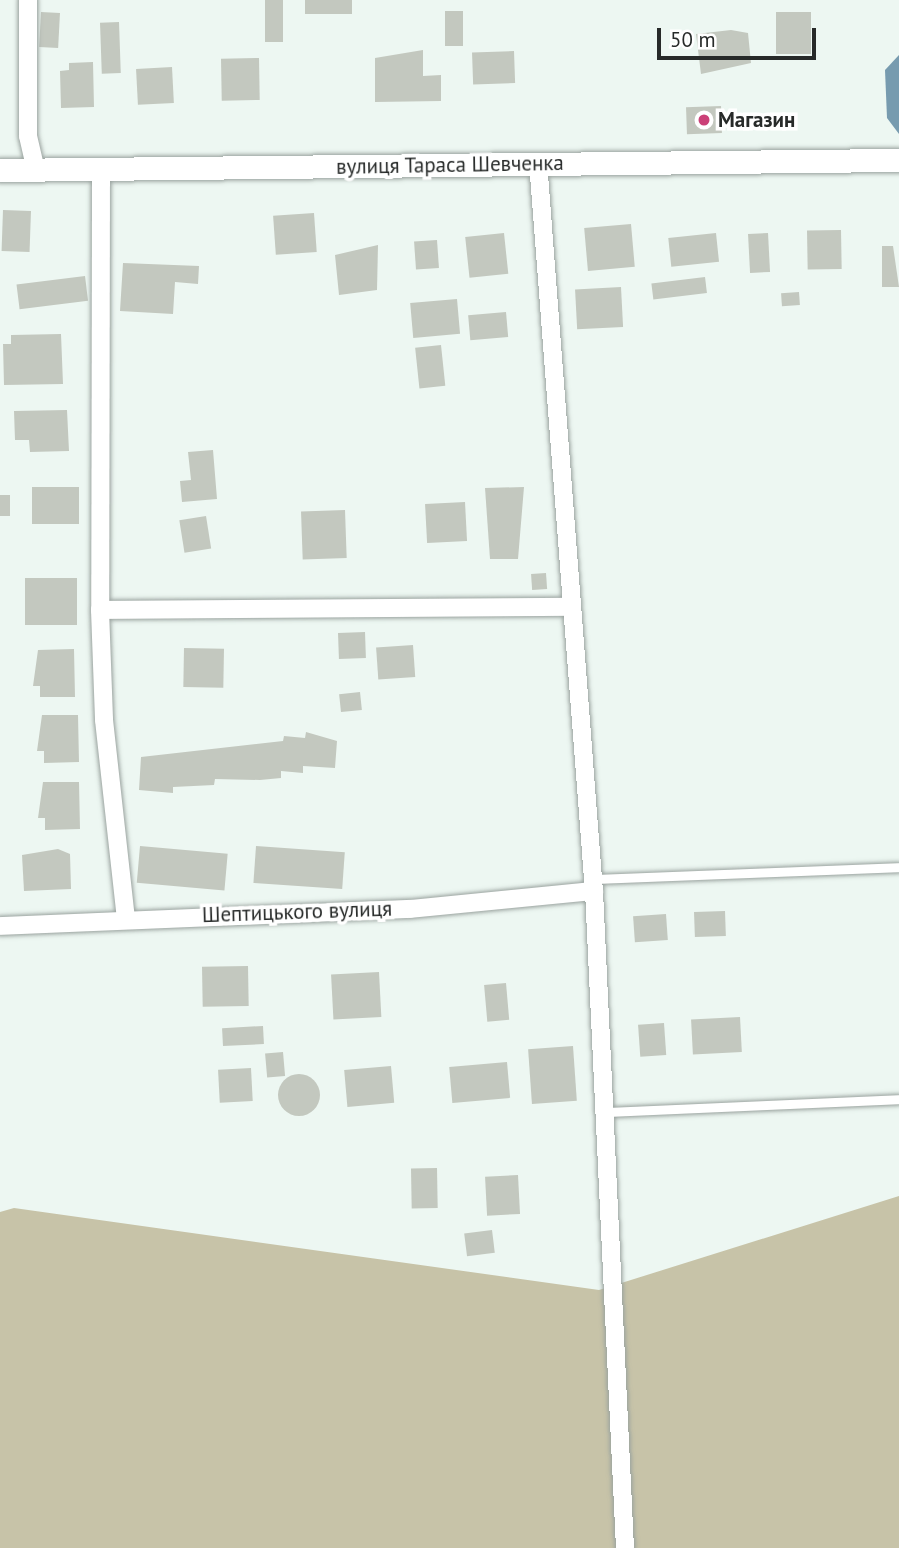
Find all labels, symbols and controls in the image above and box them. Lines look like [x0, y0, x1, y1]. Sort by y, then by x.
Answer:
scale bar [661, 14, 820, 58]
text: 50 m [670, 26, 716, 53]
place label: Магазин [718, 107, 795, 133]
marker: Магазин [696, 112, 712, 128]
street label: вулиця Тараса Шевченка [336, 150, 564, 180]
street label: Шептицького вулиця [202, 896, 392, 928]

